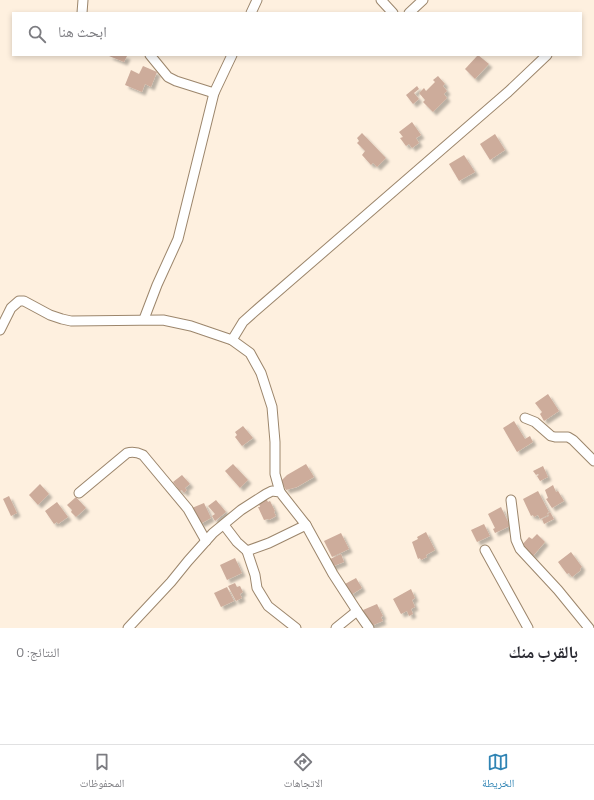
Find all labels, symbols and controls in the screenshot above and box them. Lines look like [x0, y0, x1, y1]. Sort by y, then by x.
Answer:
search box [12, 12, 582, 56]
icon: search [26, 23, 48, 45]
text: ابحث هنا [58, 23, 107, 41]
text: بالقرب منك [509, 642, 578, 663]
text: النتائج: 0 [16, 645, 60, 660]
tab: المحفوظات [80, 751, 124, 794]
tab: الاتجاهات [284, 751, 323, 794]
tab: الخريطة [482, 751, 514, 794]

